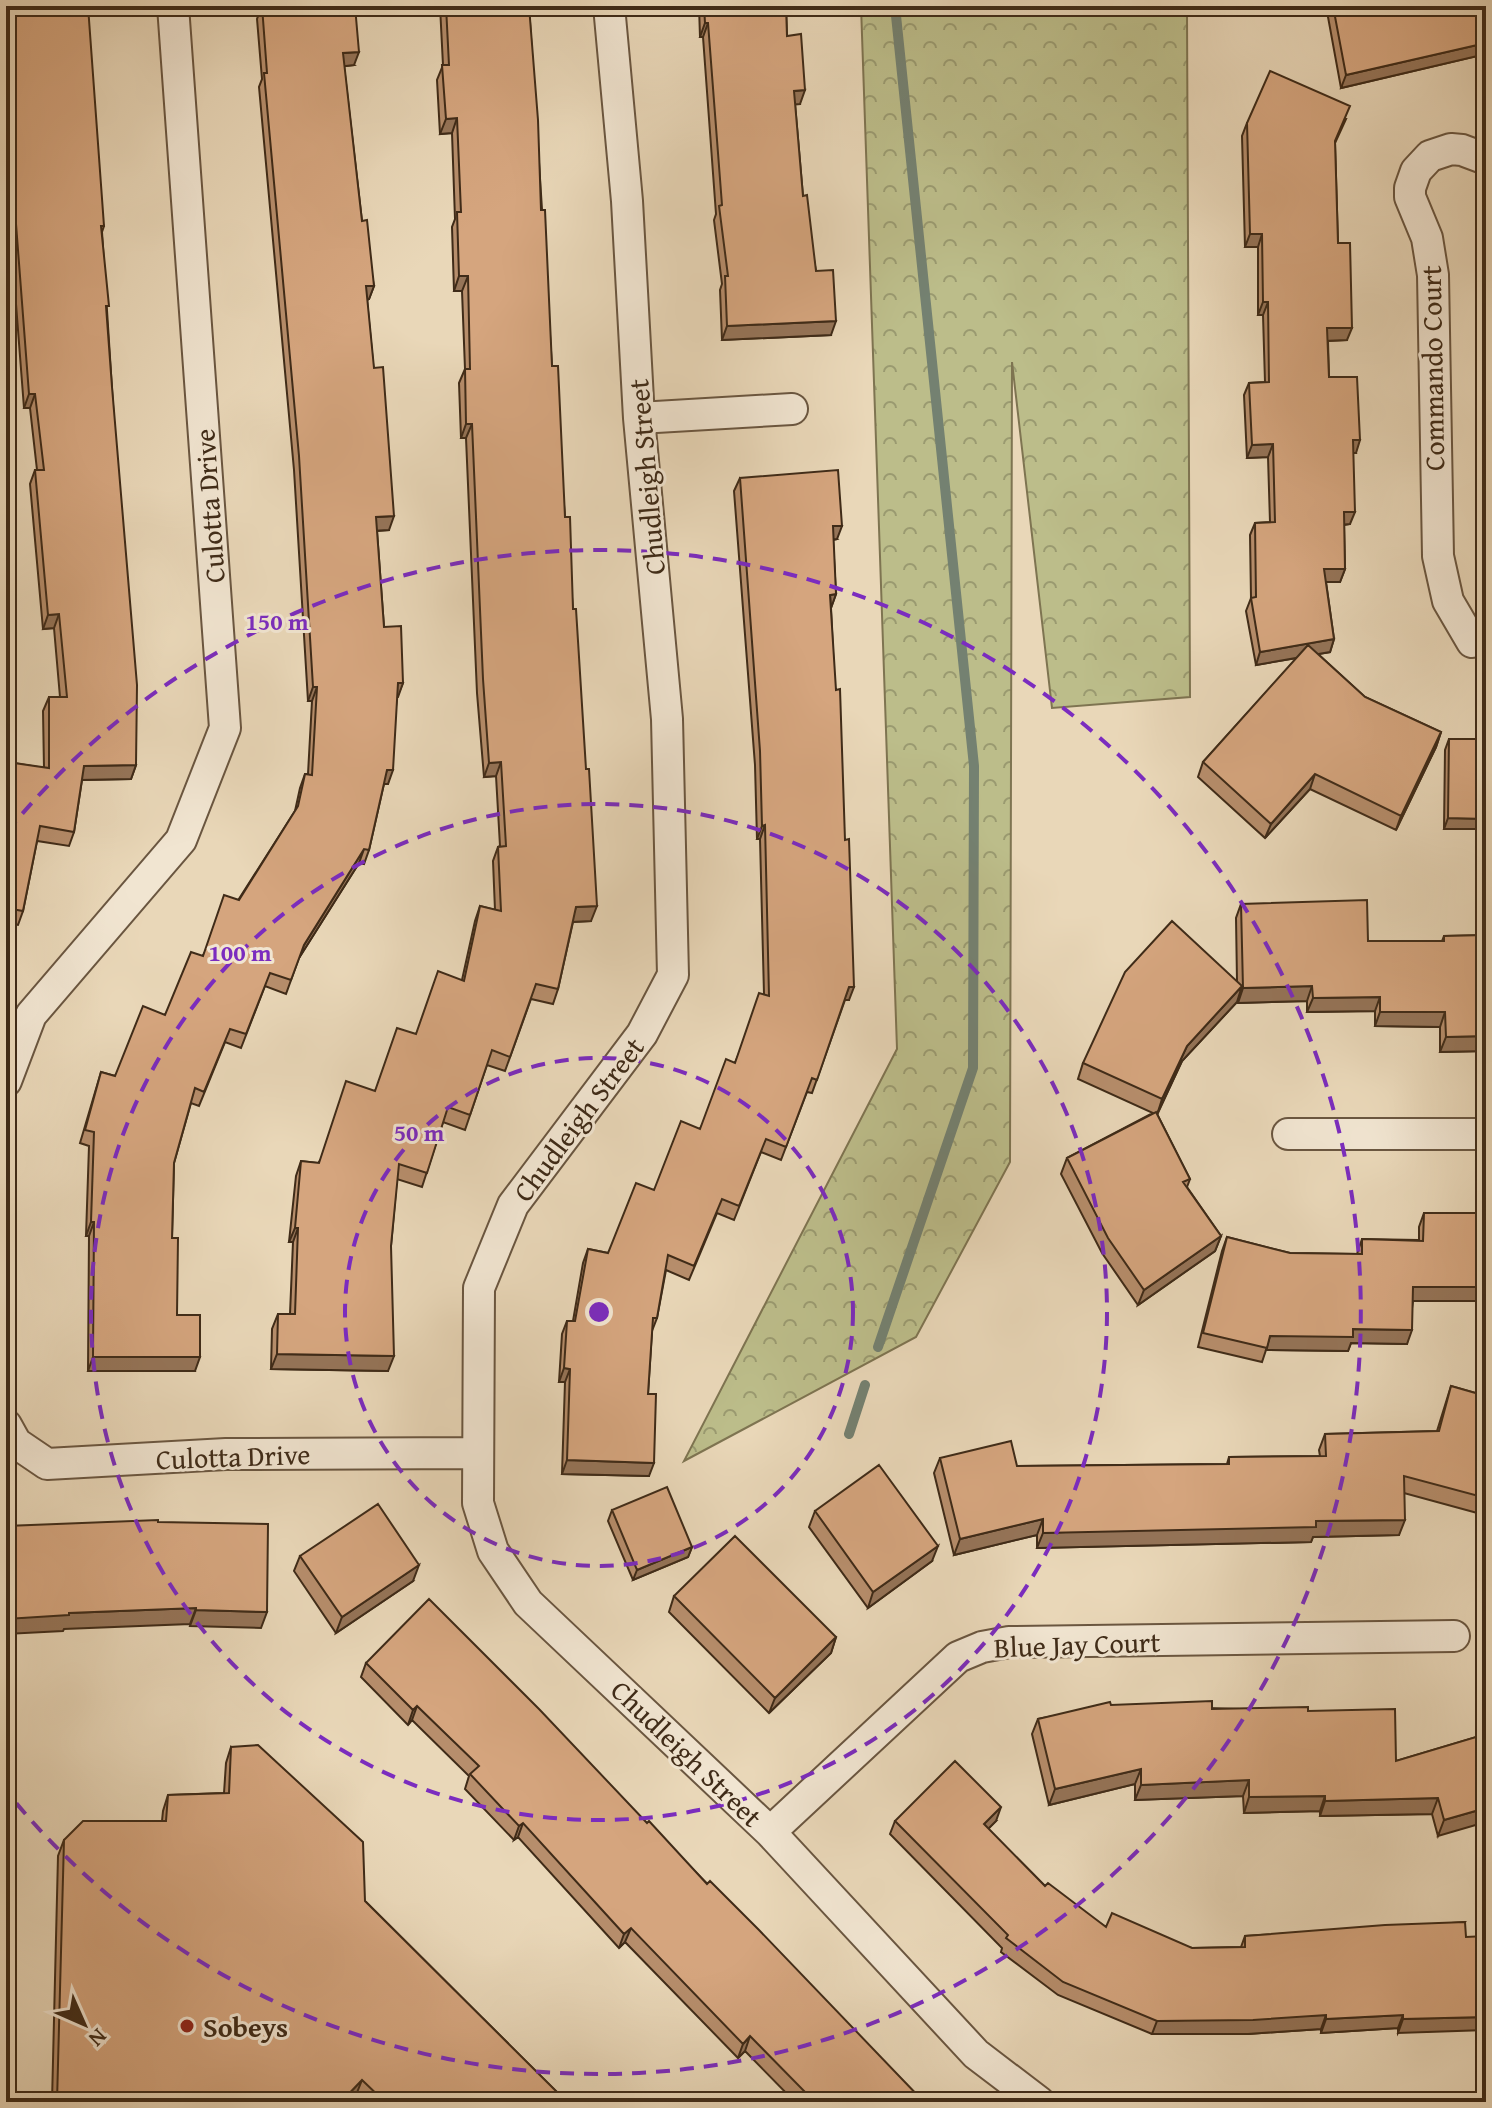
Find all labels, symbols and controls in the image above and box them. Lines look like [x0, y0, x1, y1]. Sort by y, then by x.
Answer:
street label: Commando Court [1410, 265, 1454, 471]
street label: Chudleigh Street [617, 377, 675, 577]
street label: Culotta Drive [183, 428, 235, 584]
text: 150 m [245, 604, 309, 639]
text: 100 m [208, 935, 272, 970]
street label: Chudleigh Street [502, 1028, 654, 1210]
text: 50 m [394, 1115, 445, 1150]
centre of rings [585, 1298, 613, 1326]
street label: Culotta Drive [155, 1433, 311, 1479]
street label: Blue Jay Court [993, 1621, 1161, 1667]
street label: Chudleigh Street [602, 1670, 772, 1836]
north arrow [44, 1984, 124, 2064]
place label: Sobeys [203, 2006, 288, 2047]
marker: Sobeys [178, 2017, 196, 2035]
text: N [81, 2022, 115, 2055]

